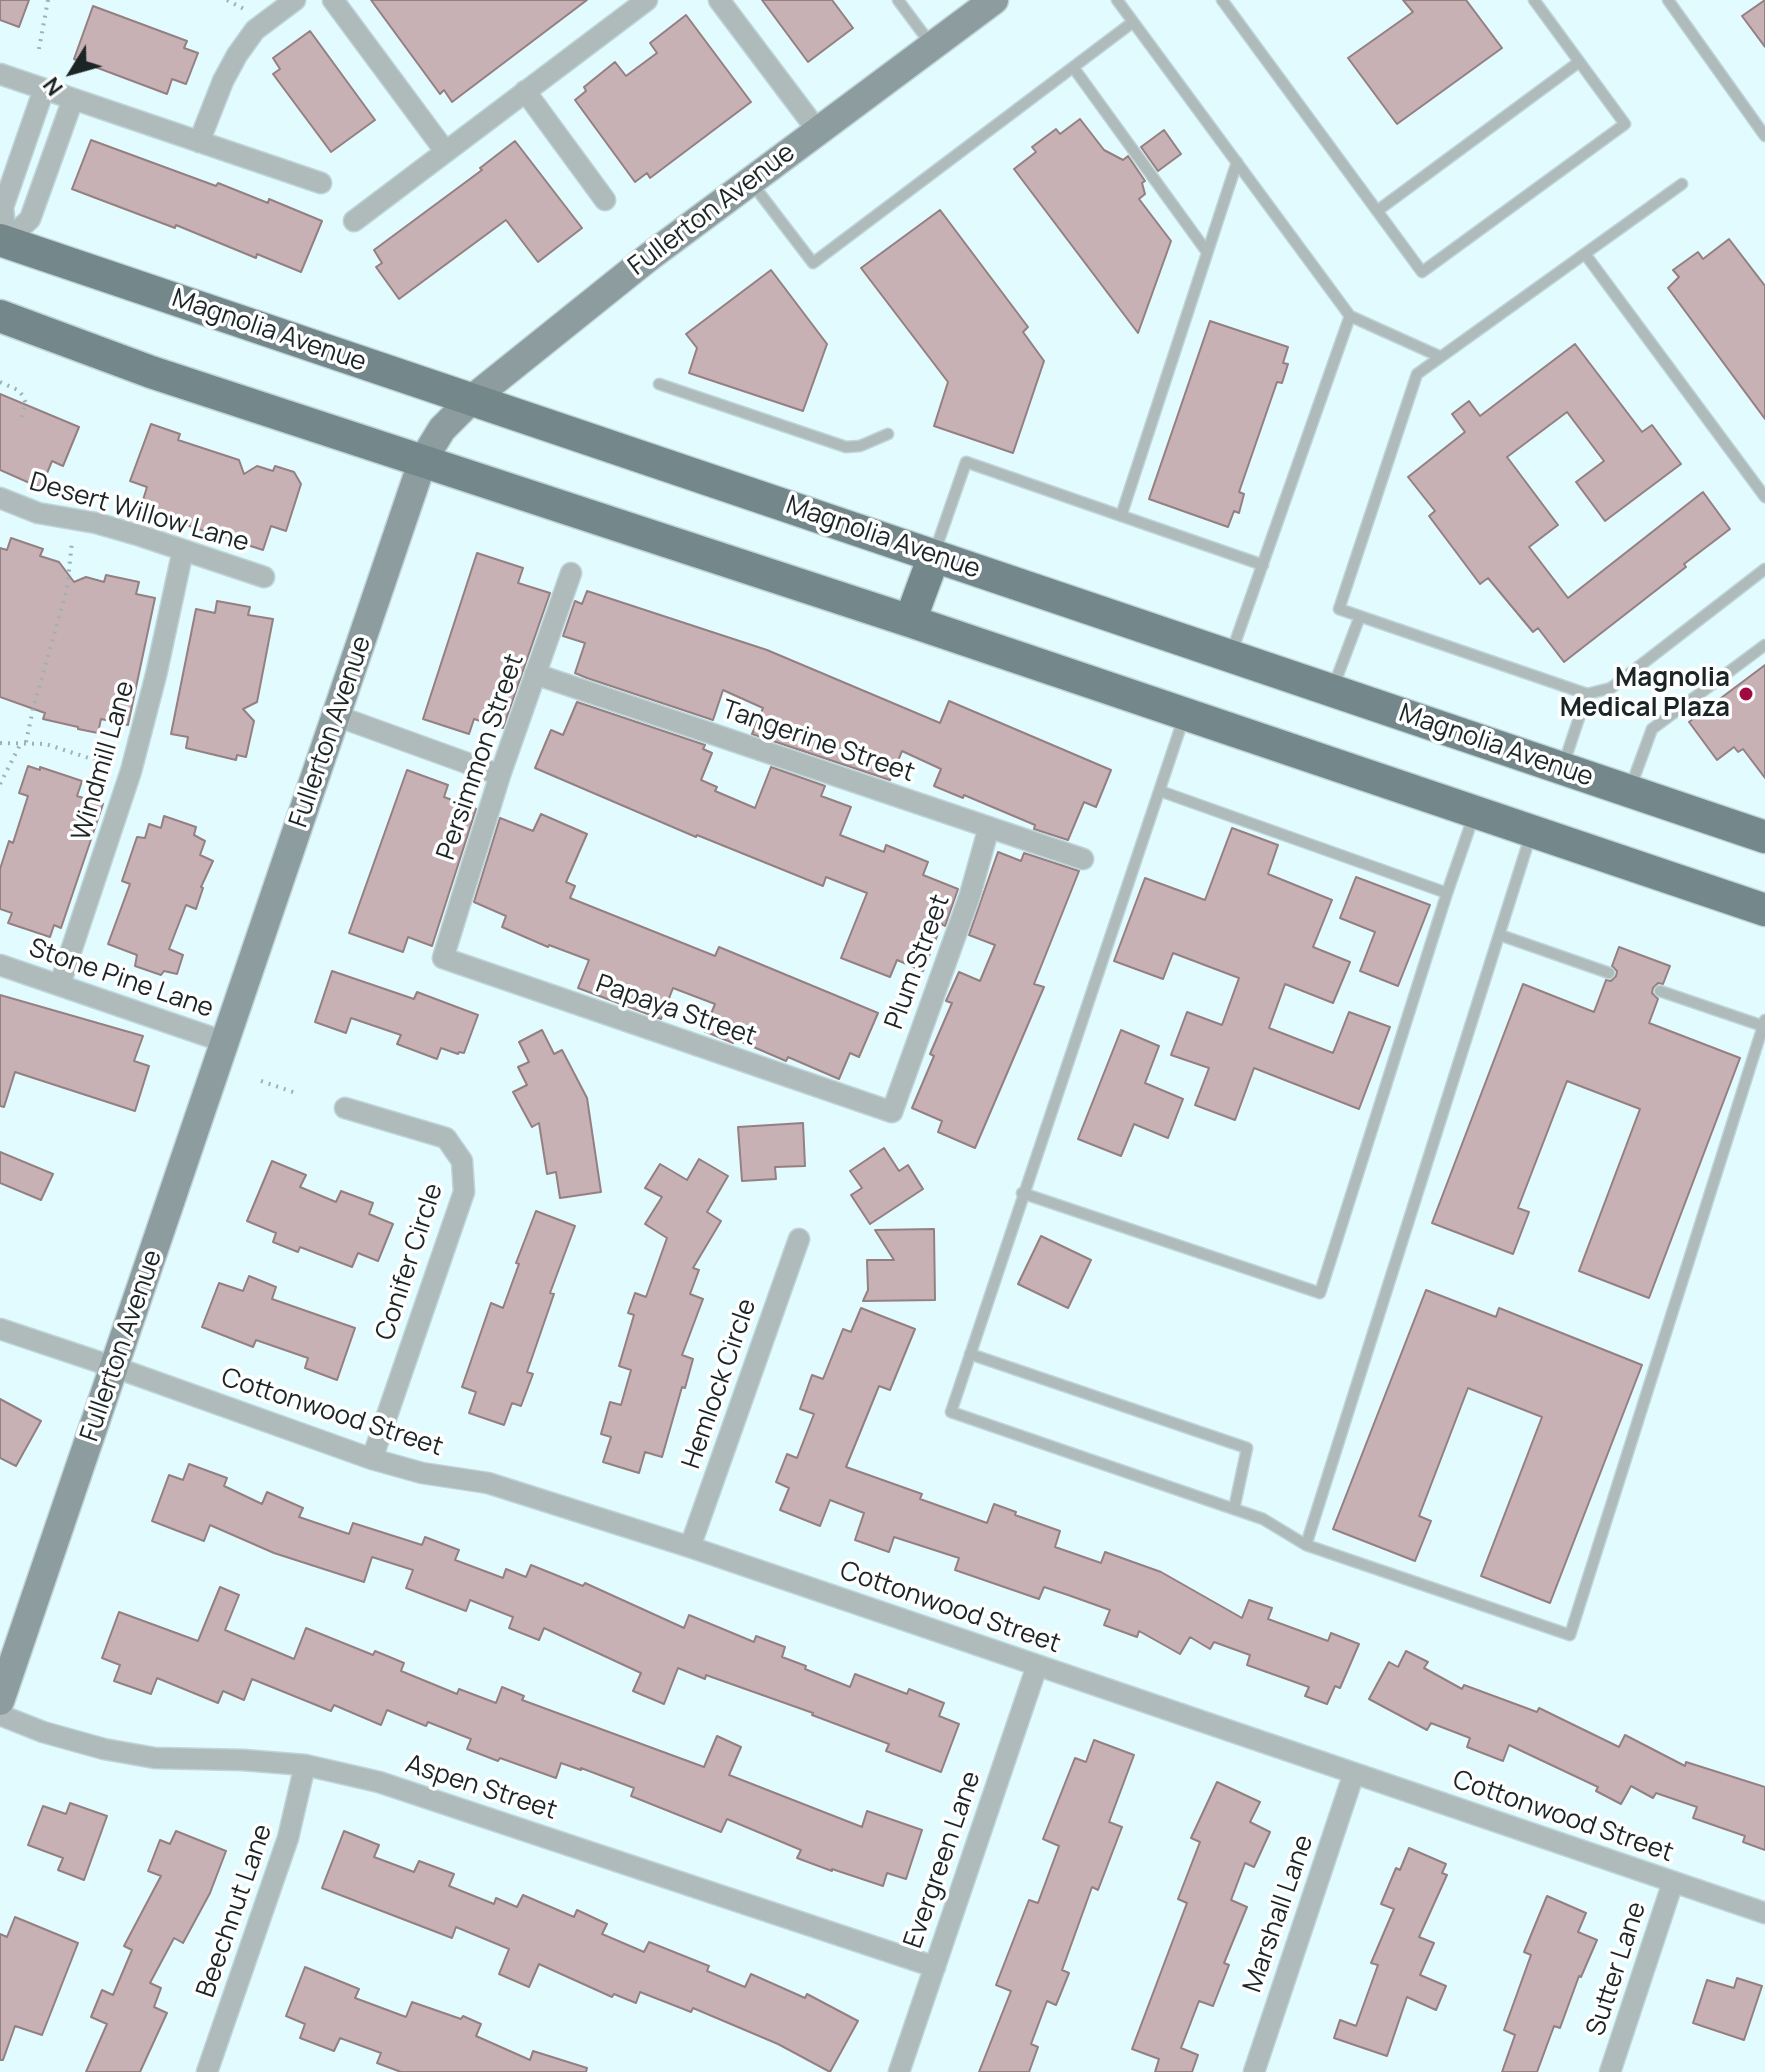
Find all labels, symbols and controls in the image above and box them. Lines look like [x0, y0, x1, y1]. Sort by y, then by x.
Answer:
north arrow [32, 32, 112, 112]
text: N [36, 71, 70, 102]
street label: Fullerton Avenue [623, 137, 801, 283]
street label: Magnolia Avenue [168, 283, 370, 379]
street label: Desert Willow Lane [26, 467, 252, 559]
street label: Magnolia Avenue [782, 490, 984, 586]
street label: Fullerton Avenue [284, 632, 378, 832]
street label: Persimmon Street [431, 650, 531, 864]
place label: Magnolia Medical Plaza [1560, 663, 1730, 724]
street label: Windmill Lane [66, 678, 142, 844]
marker: Magnolia Medical Plaza [1737, 685, 1755, 703]
street label: Tangerine Street [718, 694, 918, 790]
street label: Magnolia Avenue [1395, 698, 1597, 794]
street label: Plum Street [879, 890, 957, 1034]
street label: Stone Pine Lane [25, 933, 217, 1025]
street label: Papaya Street [592, 969, 760, 1053]
street label: Conifer Circle [370, 1180, 450, 1344]
street label: Fullerton Avenue [75, 1246, 169, 1446]
street label: Hemlock Circle [676, 1295, 764, 1473]
street label: Cottonwood Street [217, 1362, 447, 1464]
street label: Cottonwood Street [836, 1556, 1064, 1660]
street label: Aspen Street [401, 1749, 561, 1827]
street label: Cottonwood Street [1449, 1765, 1677, 1869]
street label: Evergreen Lane [898, 1767, 988, 1953]
street label: Beechnut Lane [191, 1820, 279, 2002]
street label: Marshall Lane [1238, 1831, 1320, 1997]
street label: Sutter Lane [1581, 1898, 1653, 2040]

